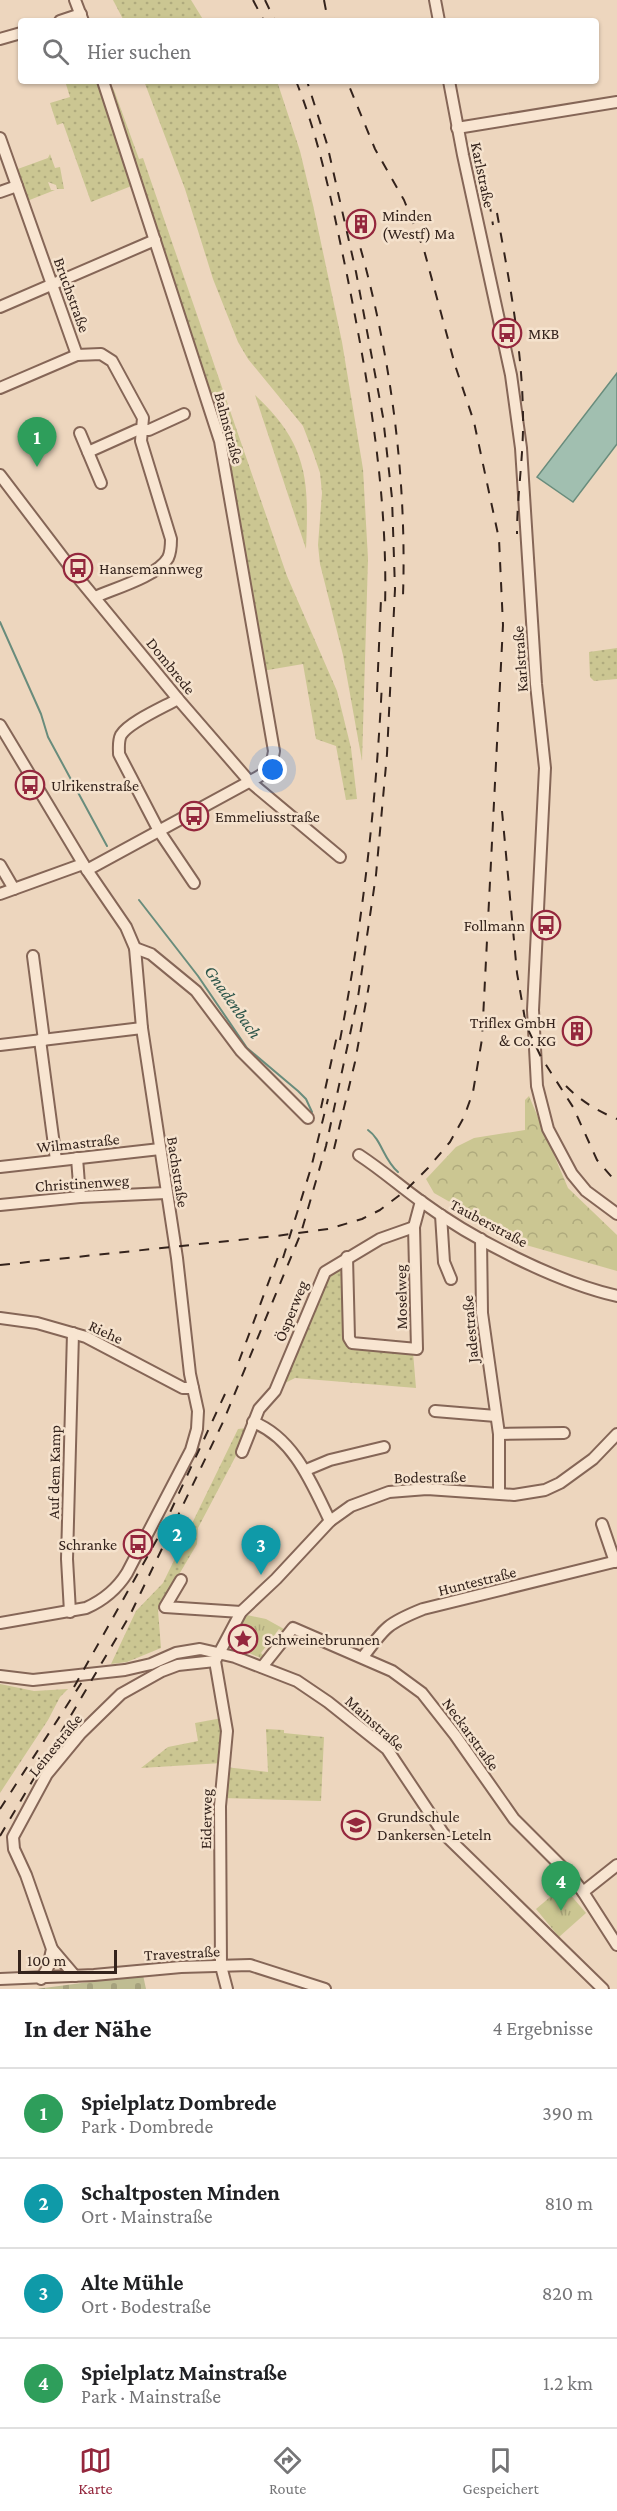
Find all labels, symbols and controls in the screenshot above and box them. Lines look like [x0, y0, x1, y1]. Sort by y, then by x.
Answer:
search box [18, 18, 599, 84]
icon: search [39, 35, 72, 68]
text: Hier suchen [87, 39, 191, 64]
street label: Karlstraße [468, 141, 498, 209]
place label: Minden (Westf) Ma [382, 207, 455, 243]
building icon: Minden (Westf) Ma [345, 208, 377, 240]
street label: Bruchstraße [51, 255, 93, 335]
bus stop icon: MKB [491, 317, 523, 349]
place label: MKB [528, 325, 559, 342]
street label: Bahnstraße [211, 390, 247, 466]
pin: 1 [18, 418, 57, 467]
bus stop icon: Hansemannweg [62, 552, 94, 584]
place label: Hansemannweg [99, 560, 203, 578]
street label: Karlstraße [509, 625, 531, 693]
street label: Dombrede [143, 634, 199, 698]
your location [258, 755, 287, 784]
bus stop icon: Ulrikenstraße [14, 769, 46, 801]
place label: Ulrikenstraße [51, 777, 139, 794]
bus stop icon: Emmeliusstraße [178, 800, 210, 832]
place label: Emmeliusstraße [215, 808, 320, 825]
bus stop icon: Follmann [530, 909, 562, 941]
place label: Follmann [464, 917, 525, 934]
water label: Gnadenbach [200, 962, 266, 1043]
place label: Triflex GmbH & Co. KG [470, 1014, 556, 1049]
building icon: Triflex GmbH & Co. KG [561, 1015, 593, 1047]
street label: Wilmastraße [36, 1130, 120, 1156]
street label: Bachstraße [164, 1135, 192, 1209]
street label: Christinenweg [34, 1171, 130, 1196]
street label: Tauberstraße [447, 1196, 531, 1250]
street label: Moselweg [392, 1264, 411, 1330]
street label: Ösperweg [271, 1278, 312, 1344]
street label: Jadestraße [459, 1294, 483, 1366]
street label: Riehe [86, 1317, 126, 1347]
street label: Auf dem Kamp [45, 1425, 64, 1519]
street label: Bodestraße [394, 1468, 466, 1486]
pin: 2 [158, 1514, 196, 1564]
pin: 3 [242, 1526, 280, 1575]
bus stop icon: Schranke [122, 1528, 154, 1560]
place label: Schranke [58, 1536, 117, 1553]
street label: Huntestraße [436, 1563, 518, 1599]
place icon: Schweinebrunnen [227, 1623, 259, 1655]
place label: Schweinebrunnen [264, 1631, 381, 1648]
street label: Mainstraße [342, 1692, 408, 1754]
street label: Neckarstraße [439, 1695, 503, 1773]
street label: Leinestraße [25, 1710, 85, 1780]
street label: Eiderweg [197, 1788, 216, 1849]
place label: Grundschule Dankersen-Leteln [377, 1808, 492, 1843]
school or university icon: Grundschule Dankersen-Leteln [340, 1809, 372, 1841]
pin: 4 [542, 1862, 580, 1911]
street label: Travestraße [144, 1943, 220, 1963]
scale bar [18, 1947, 117, 1974]
text: 100 m [27, 1952, 66, 1969]
text: In der Nähe [24, 2014, 152, 2043]
text: 4 Ergebnisse [492, 2017, 593, 2039]
text: Spielplatz Dombrede [81, 2090, 276, 2115]
text: 1 [40, 2102, 47, 2124]
text: 390 m [542, 2102, 593, 2124]
text: Park · Dombrede [81, 2115, 213, 2137]
text: Schaltposten Minden [81, 2180, 280, 2205]
text: 2 [38, 2192, 49, 2214]
text: 810 m [544, 2192, 593, 2214]
text: Ort · Mainstraße [81, 2205, 213, 2227]
text: Alte Mühle [81, 2270, 184, 2295]
text: 3 [39, 2282, 48, 2304]
text: 820 m [542, 2282, 593, 2304]
text: Ort · Bodestraße [81, 2295, 211, 2317]
text: Spielplatz Mainstraße [81, 2360, 287, 2385]
text: 4 [38, 2372, 49, 2394]
text: 1.2 km [543, 2372, 593, 2394]
text: Park · Mainstraße [81, 2385, 221, 2407]
tab: Karte [78, 2444, 113, 2497]
tab: Route [269, 2444, 306, 2497]
tab: Gespeichert [463, 2444, 539, 2497]

